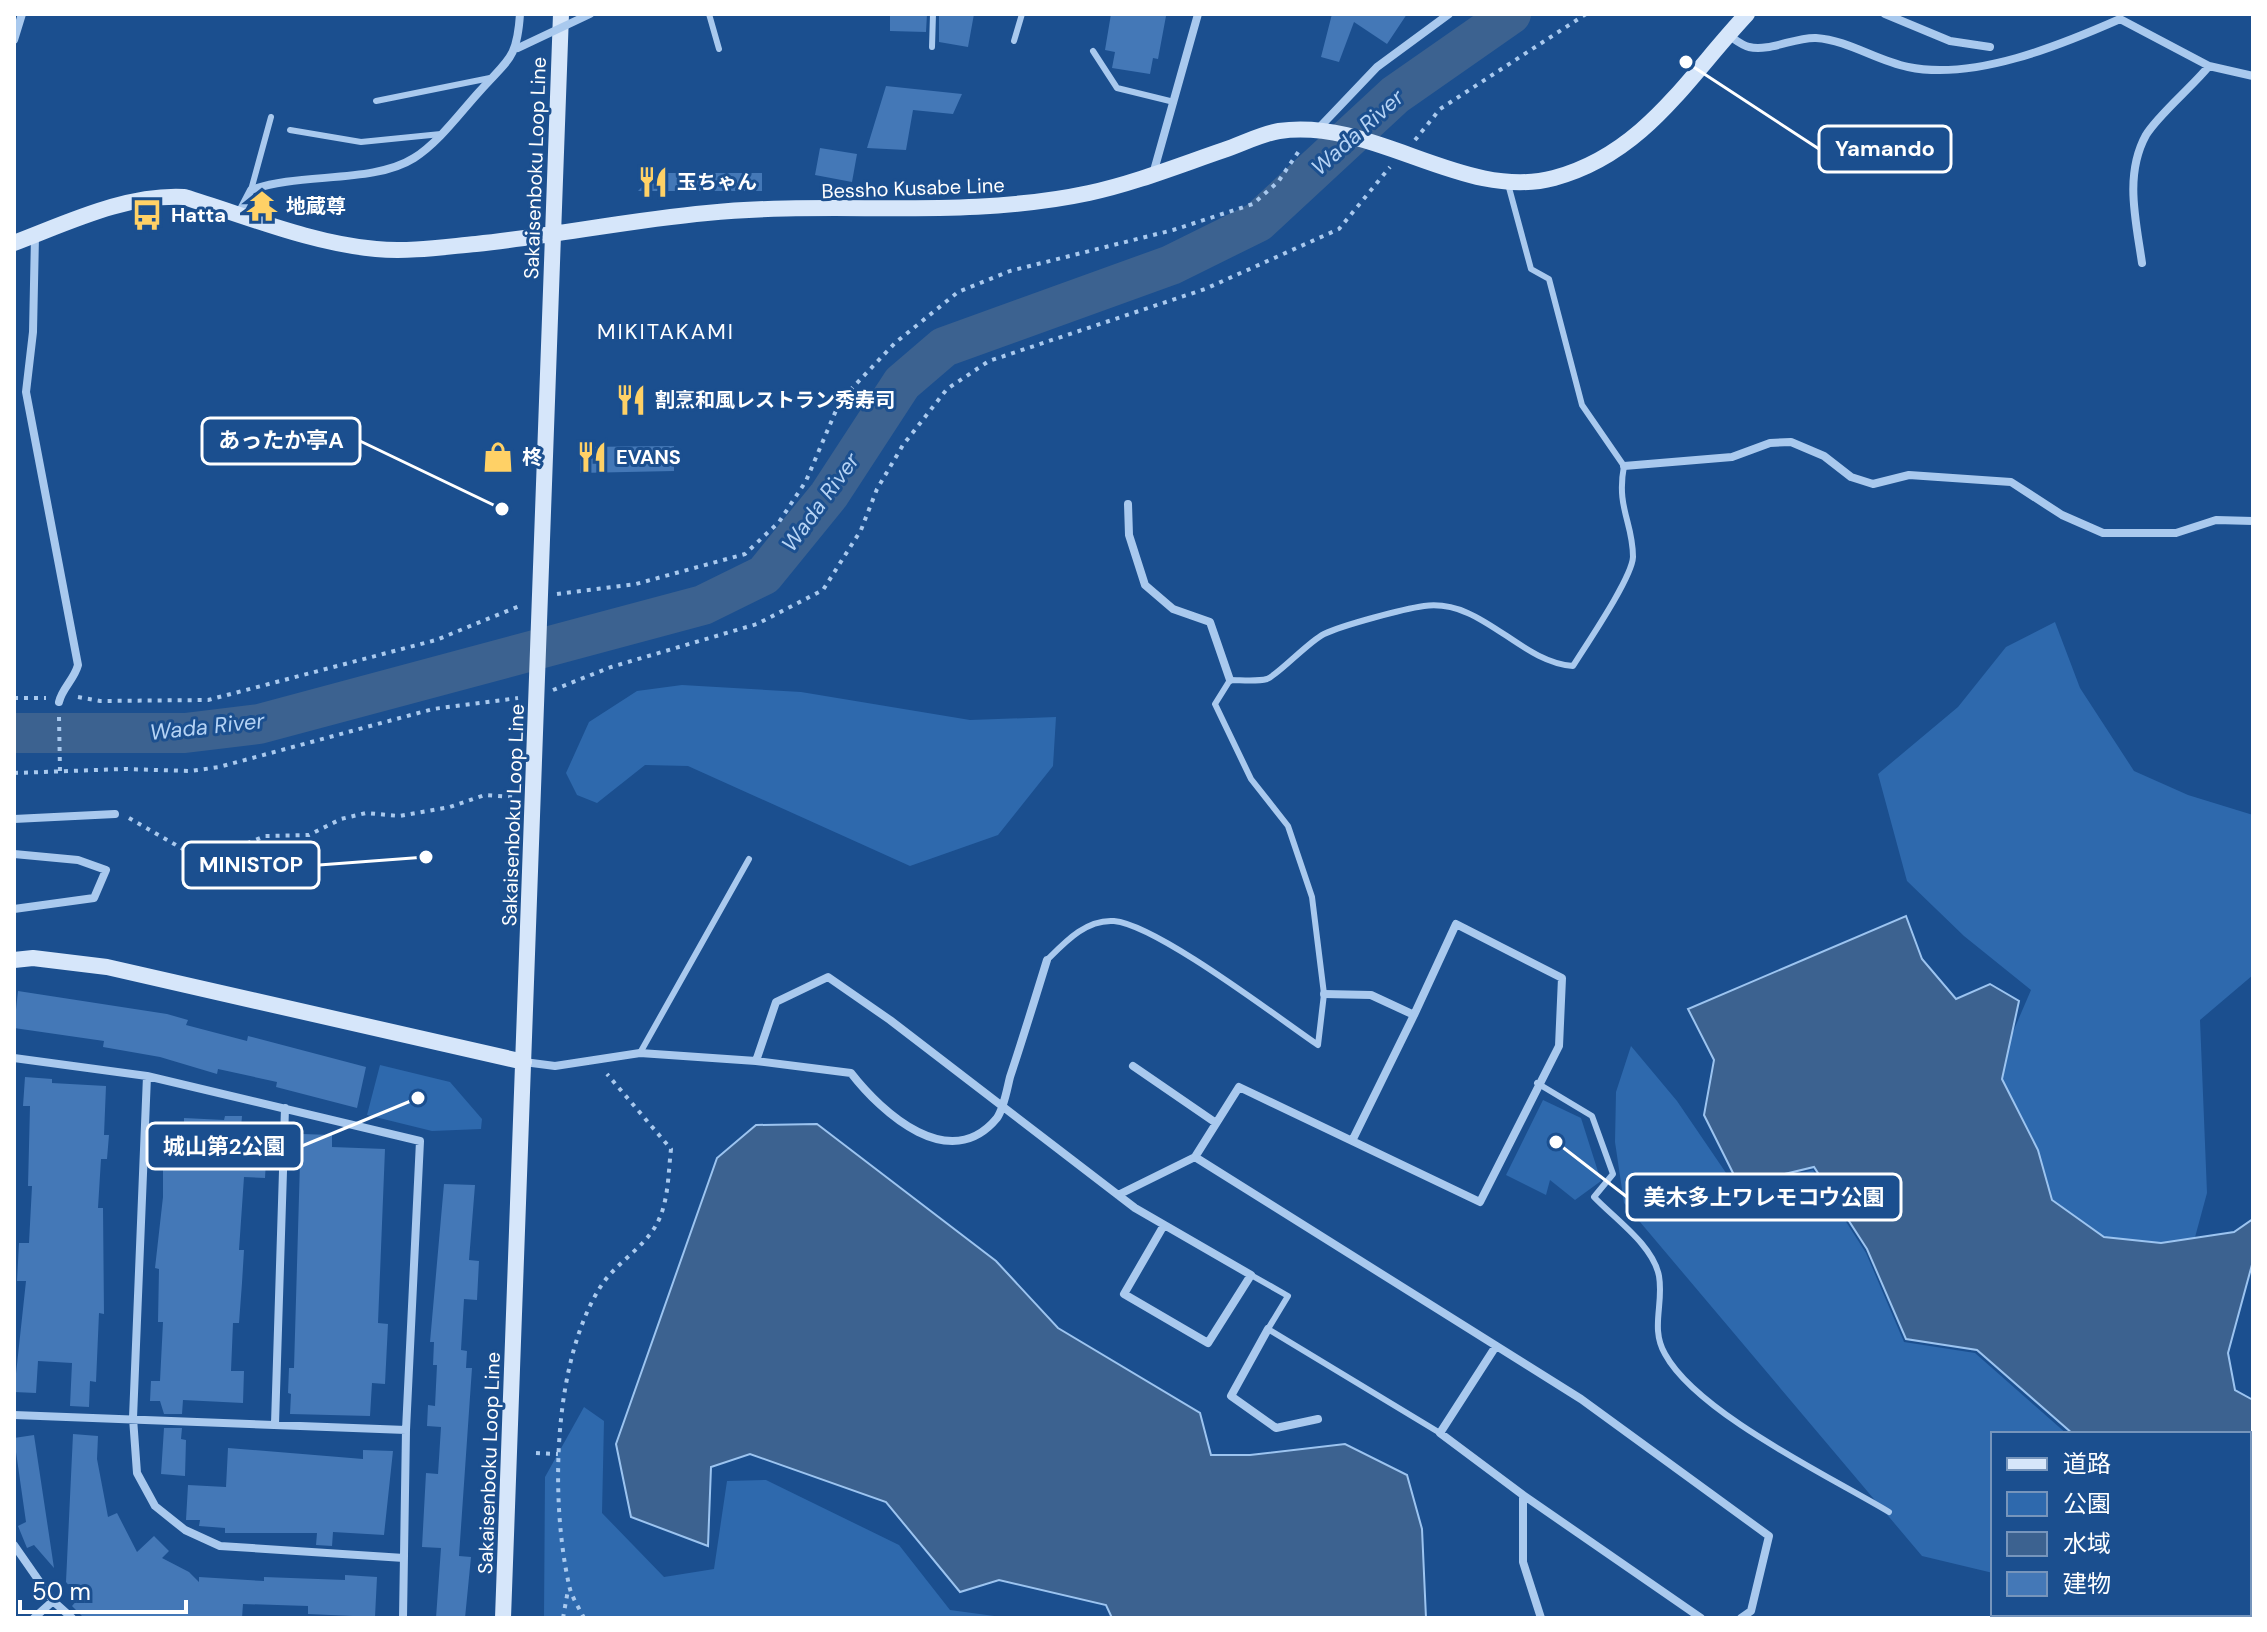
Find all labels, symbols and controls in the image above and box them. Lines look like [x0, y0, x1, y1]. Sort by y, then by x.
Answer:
street label: Sakaisenboku Loop Line [518, 57, 552, 279]
water label: Wada River [1305, 82, 1411, 182]
callout: Yamando [1819, 126, 1951, 172]
text: Yamando [1835, 134, 1935, 163]
restaurant icon: 玉ちゃん [636, 165, 670, 199]
place label: 玉ちゃん [677, 169, 757, 195]
street label: Bessho Kusabe Line [821, 172, 1005, 204]
temple icon: 地蔵尊 [245, 189, 279, 223]
place label: 地蔵尊 [286, 193, 346, 219]
bus stop icon: Hatta [130, 198, 164, 232]
place label: Hatta [171, 202, 226, 228]
district label: MIKITAKAMI [597, 317, 735, 346]
restaurant icon: 割烹和風レストラン秀寿司 [614, 383, 648, 417]
place label: 割烹和風レストラン秀寿司 [655, 387, 895, 413]
callout: あったか亭A [202, 418, 360, 464]
text: あったか亭A [218, 426, 344, 455]
shop icon: 柊 [481, 440, 515, 474]
restaurant icon: EVANS [575, 440, 609, 474]
place label: 柊 [522, 444, 542, 470]
place label: EVANS [616, 444, 681, 470]
water label: Wada River [775, 446, 867, 557]
street label: Sakaisenboku Loop Line [496, 704, 530, 926]
water label: Wada River [148, 706, 267, 747]
callout: MINISTOP [183, 842, 319, 888]
text: MINISTOP [199, 850, 303, 879]
callout: 城山第2公園 [147, 1123, 302, 1169]
text: 城山第2公園 [163, 1132, 285, 1161]
callout: 美木多上ワレモコウ公園 [1627, 1174, 1901, 1220]
text: 美木多上ワレモコウ公園 [1643, 1183, 1885, 1212]
street label: Sakaisenboku Loop Line [472, 1352, 506, 1574]
legend [1991, 1432, 2251, 1616]
text: 道路 [2063, 1448, 2111, 1479]
text: 公園 [2063, 1488, 2111, 1519]
text: 水域 [2063, 1528, 2111, 1559]
scale bar [20, 1564, 186, 1614]
text: 建物 [2063, 1568, 2111, 1599]
text: 50 m [32, 1576, 91, 1607]

